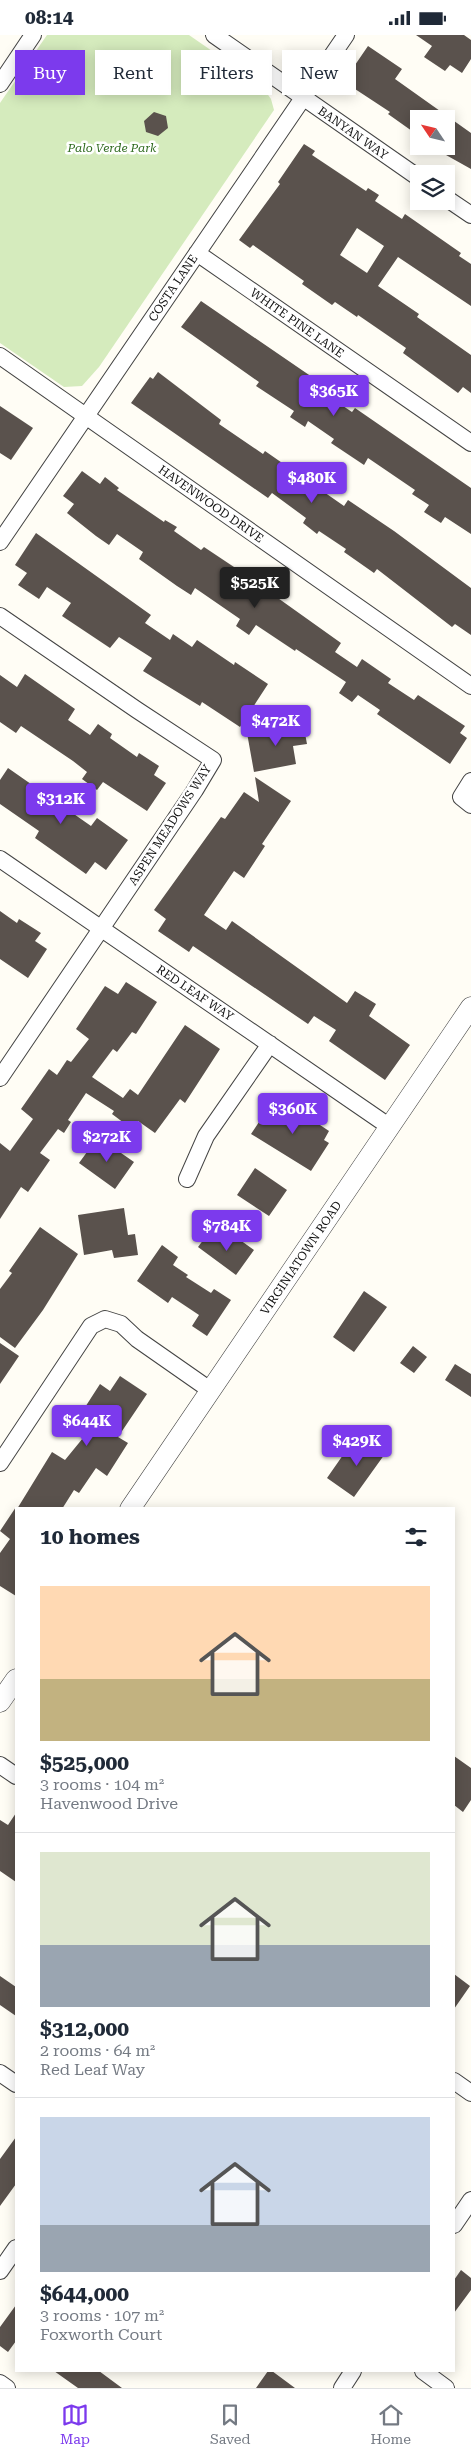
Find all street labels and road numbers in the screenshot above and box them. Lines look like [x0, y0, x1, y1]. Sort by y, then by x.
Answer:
street label: BANYAN WAY [315, 104, 391, 163]
street label: COSTA LANE [146, 252, 200, 324]
street label: WHITE PINE LANE [248, 285, 346, 361]
street label: HAVENWOOD DRIVE [156, 462, 266, 546]
street label: ASPEN MEADOWS WAY [126, 762, 215, 888]
street label: RED LEAF WAY [154, 962, 237, 1024]
street label: VIRGINIATOWN ROAD [258, 1198, 344, 1318]

